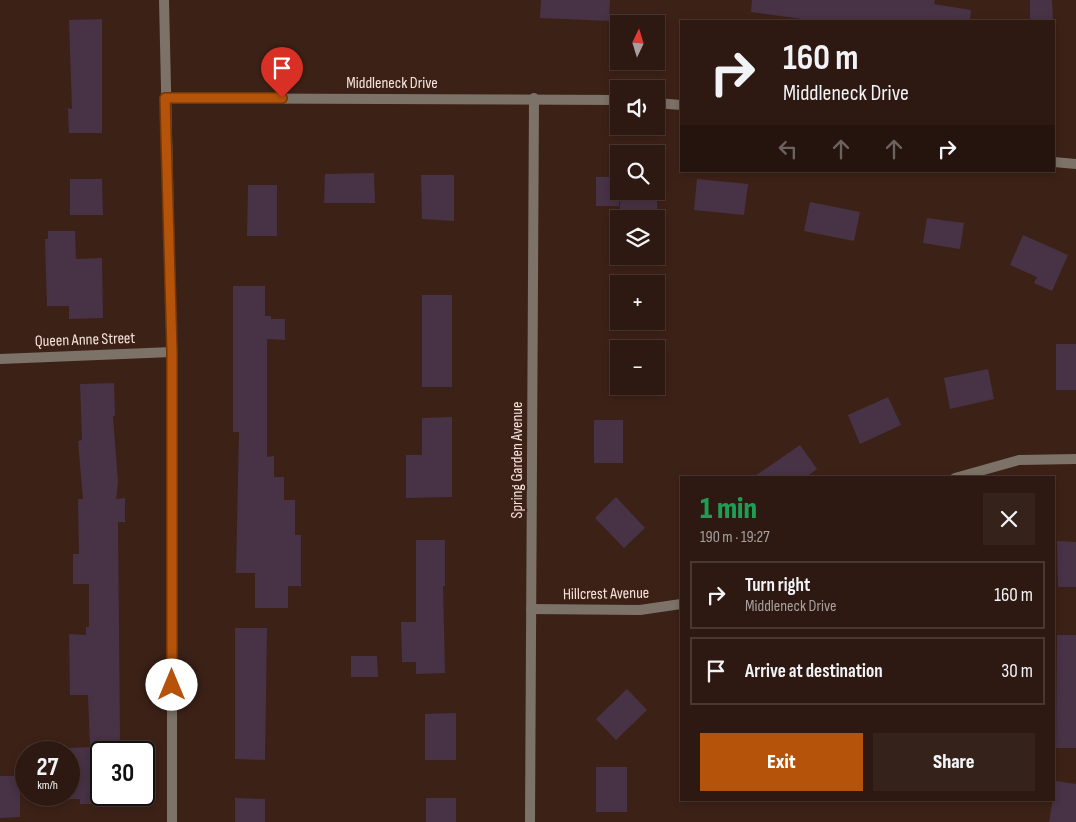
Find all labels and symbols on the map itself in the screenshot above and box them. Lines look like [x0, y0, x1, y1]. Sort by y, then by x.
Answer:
north arrow [610, 15, 665, 70]
pin [261, 47, 303, 98]
street label: Middleneck Drive [346, 74, 438, 93]
street label: Queen Anne Street [34, 329, 136, 351]
street label: Spring Garden Avenue [508, 402, 527, 518]
street label: Hillcrest Avenue [563, 584, 649, 604]
position arrow [145, 658, 197, 710]
speed limit sign: 30 [90, 741, 155, 806]

